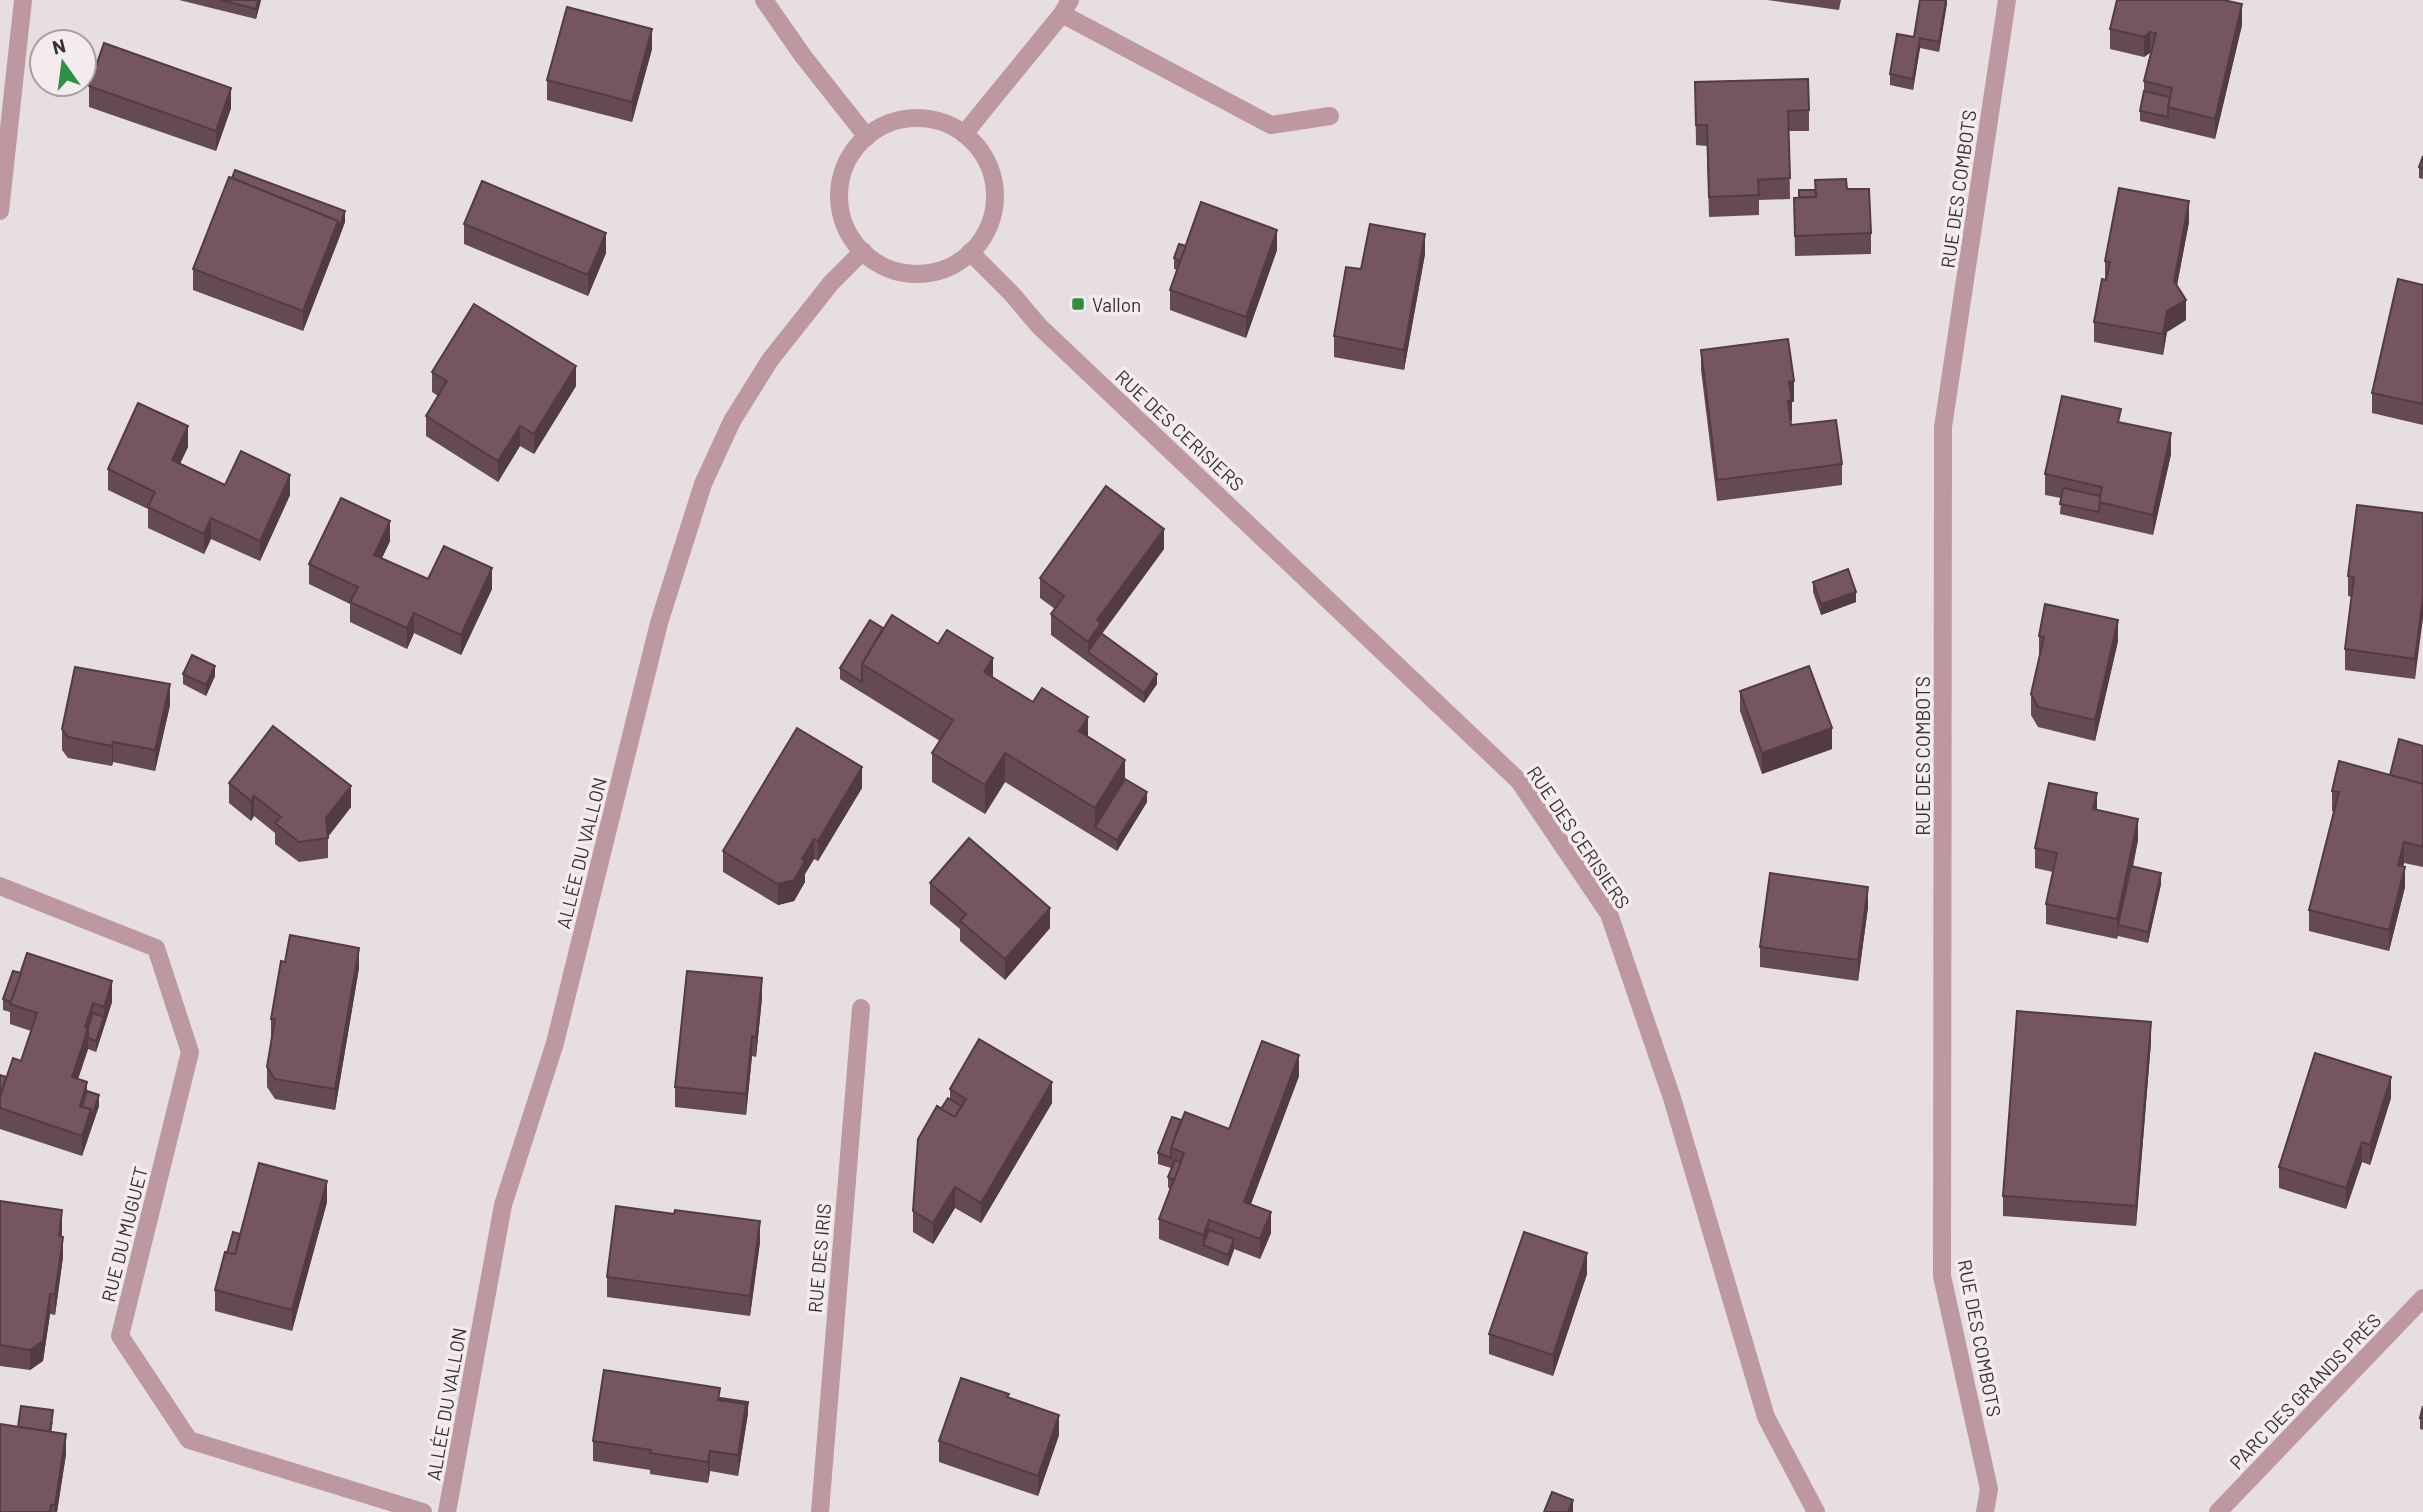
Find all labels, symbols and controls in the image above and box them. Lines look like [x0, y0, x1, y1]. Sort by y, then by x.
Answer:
north arrow [28, 28, 98, 98]
text: N [50, 33, 68, 59]
street label: RUE DES COMBOTS [1935, 108, 1981, 270]
place label: Vallon [1092, 293, 1141, 316]
marker: Vallon [1070, 296, 1086, 312]
street label: RUE DES CERISIERS [1111, 365, 1249, 495]
street label: RUE DES COMBOTS [1911, 676, 1934, 836]
street label: RUE DES CERISIERS [1523, 761, 1635, 913]
street label: ALLÉE DU VALLON [551, 775, 611, 931]
street label: RUE DU MUGUET [96, 1164, 152, 1304]
street label: RUE DES IRIS [803, 1202, 835, 1314]
street label: RUE DES COMBOTS [1953, 1257, 2007, 1419]
street label: PARC DES GRANDS PRÉS [2225, 1308, 2385, 1474]
street label: ALLÉE DU VALLON [421, 1326, 471, 1482]

